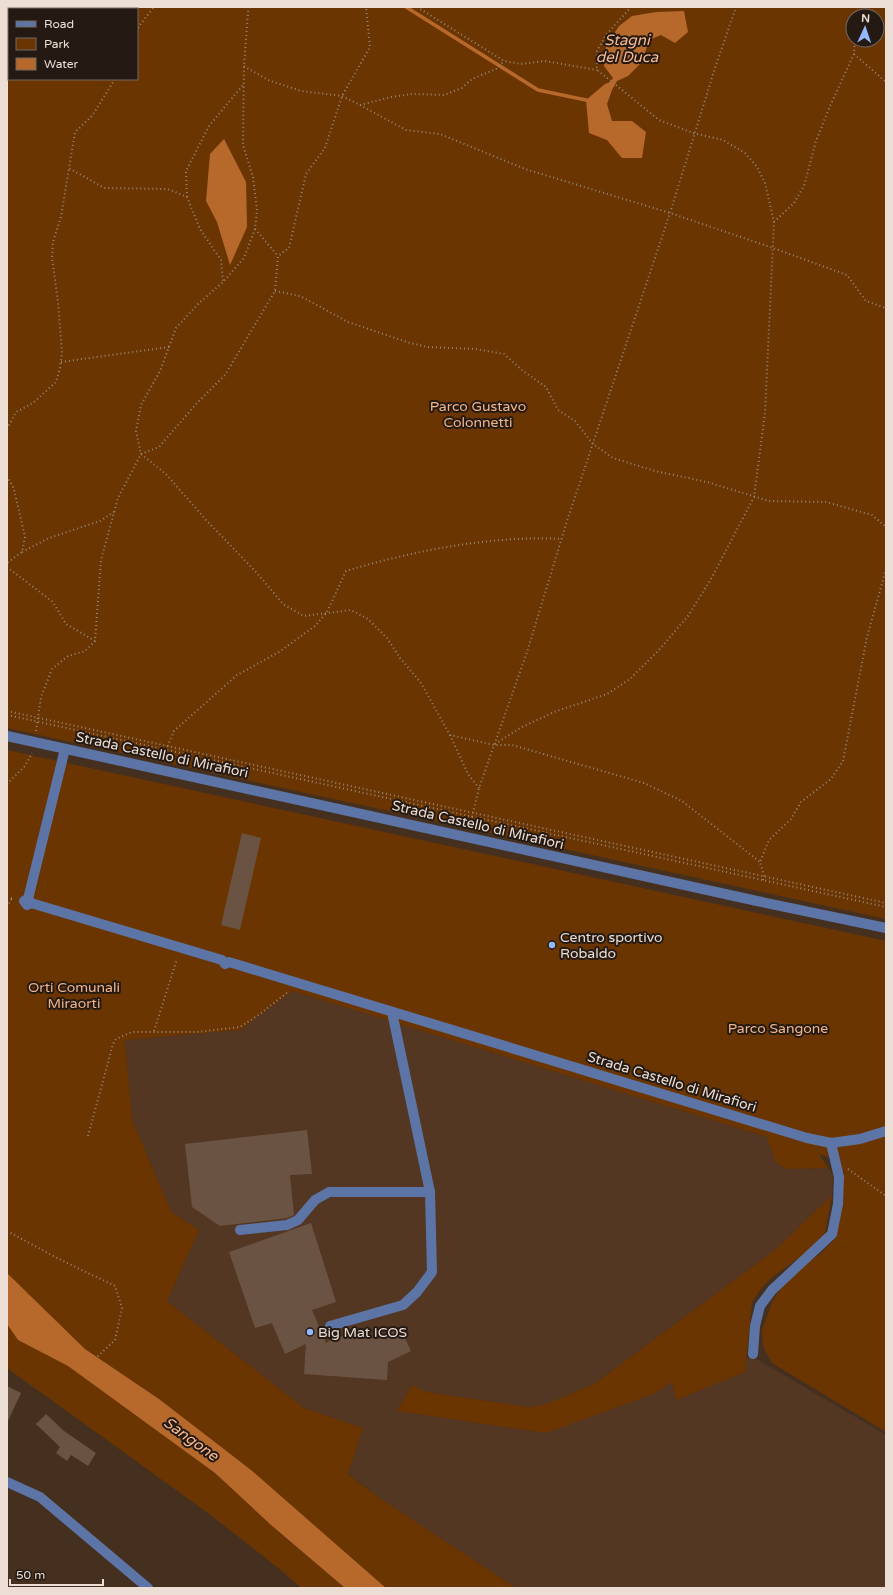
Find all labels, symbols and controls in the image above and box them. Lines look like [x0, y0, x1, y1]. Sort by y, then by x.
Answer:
legend [8, 8, 138, 80]
north arrow [845, 8, 885, 48]
text: N [861, 12, 870, 25]
text: Road [44, 17, 74, 31]
water label: Stagni del Duca [596, 31, 659, 66]
text: Park [44, 37, 70, 51]
text: Water [44, 57, 79, 71]
park label: Parco Gustavo Colonnetti [430, 398, 526, 431]
street label: Strada Castello di Mirafiori [74, 728, 250, 782]
street label: Strada Castello di Mirafiori [390, 797, 566, 853]
place label: Centro sportivo Robaldo [560, 929, 663, 962]
marker: Centro sportivo Robaldo [547, 940, 557, 950]
park label: Orti Comunali Miraorti [28, 979, 120, 1012]
park label: Parco Sangone [728, 1020, 828, 1037]
street label: Strada Castello di Mirafiori [585, 1048, 759, 1116]
place label: Big Mat ICOS [318, 1324, 408, 1341]
marker: Big Mat ICOS [305, 1327, 315, 1337]
water label: Sangone [160, 1413, 223, 1466]
scale bar [10, 1561, 103, 1587]
text: 50 m [16, 1568, 45, 1582]

